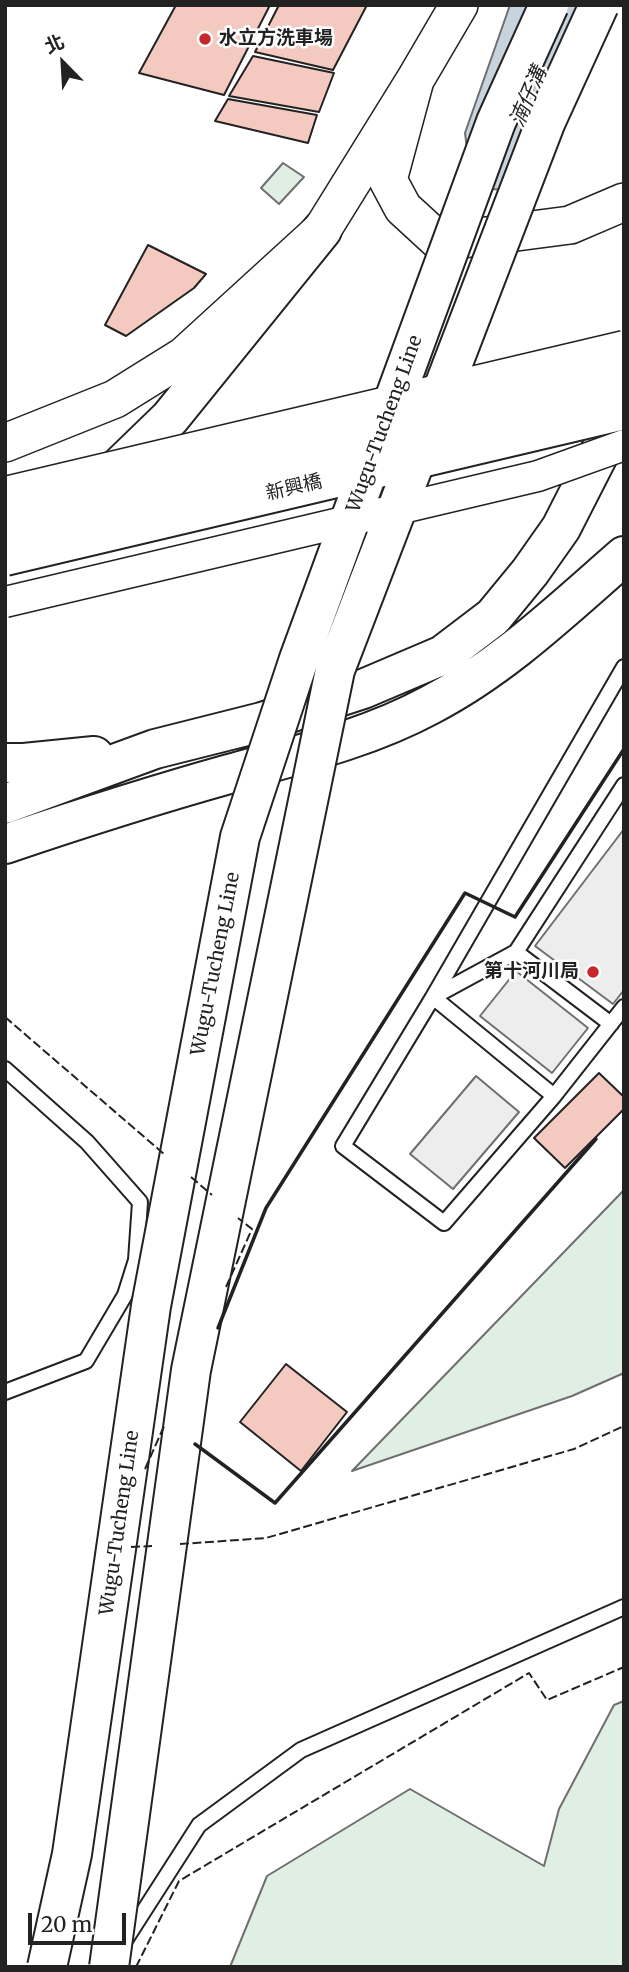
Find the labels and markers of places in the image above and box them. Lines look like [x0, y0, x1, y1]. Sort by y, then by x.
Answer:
place label: 水立方洗車場 [219, 28, 333, 50]
marker: 水立方洗車場 [197, 31, 213, 47]
place label: 第十河川局 [484, 961, 579, 983]
marker: 第十河川局 [585, 964, 601, 980]

